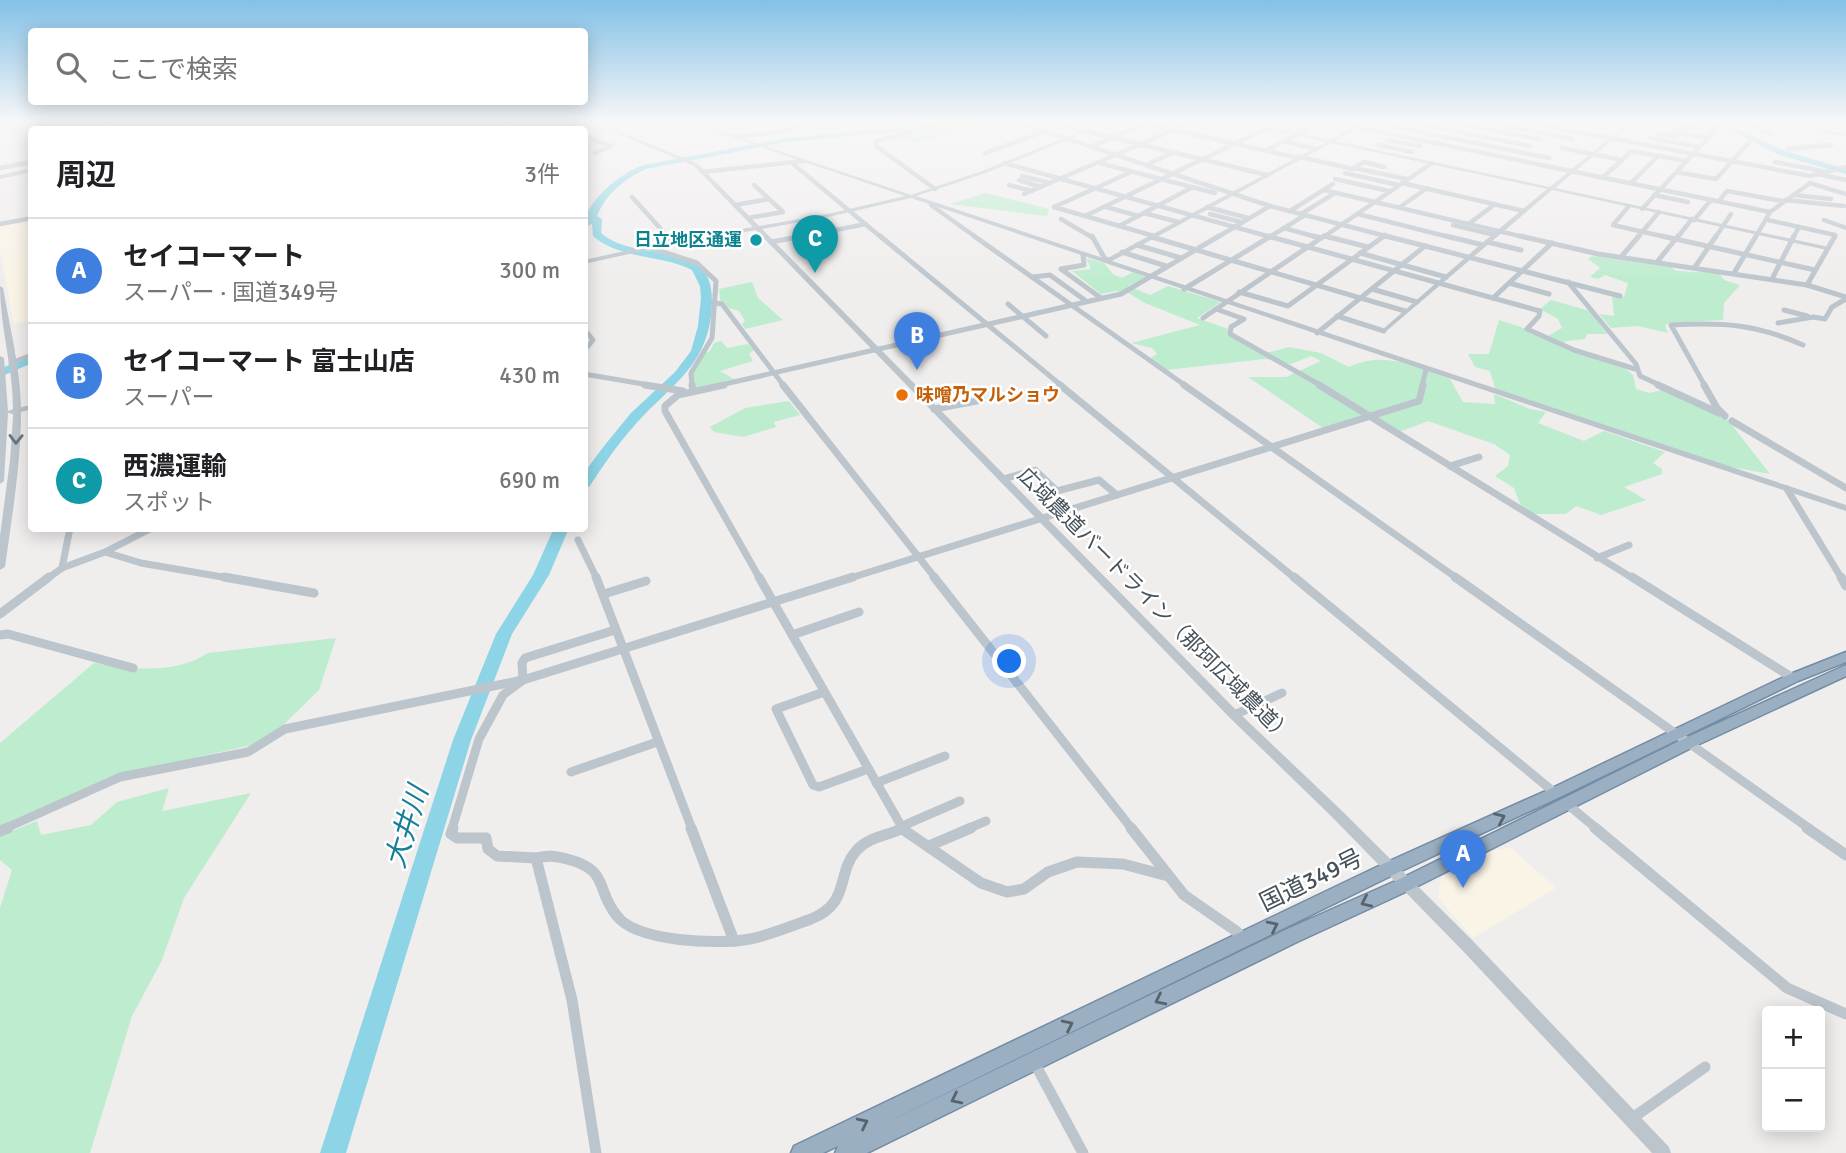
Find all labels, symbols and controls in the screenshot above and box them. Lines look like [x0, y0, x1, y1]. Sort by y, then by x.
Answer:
search box [28, 28, 588, 105]
icon: search [52, 48, 90, 86]
text: ここで検索 [108, 54, 238, 86]
text: 周辺 [56, 157, 116, 194]
text: 3件 [525, 160, 560, 189]
pin: C [792, 215, 838, 273]
place label: 日立地区通運 [634, 229, 742, 251]
marker: 日立地区通運 [748, 232, 764, 248]
text: セイコーマート [123, 241, 305, 273]
text: A [72, 256, 86, 285]
text: 300 m [499, 256, 560, 285]
text: スーパー · 国道349号 [123, 278, 338, 307]
pin: B [894, 312, 940, 370]
text: セイコーマート 富士山店 [123, 346, 415, 378]
text: B [72, 361, 86, 390]
text: 430 m [499, 361, 560, 390]
text: スーパー [123, 383, 215, 412]
place label: 味噌乃マルショウ [916, 384, 1060, 406]
marker: 味噌乃マルショウ [894, 387, 910, 403]
one-way arrow [9, 434, 24, 445]
text: 西濃運輸 [123, 451, 227, 483]
street label: 広域農道バードライン（那珂広域農道） [1012, 462, 1298, 748]
text: C [72, 466, 86, 495]
text: 690 m [499, 466, 560, 495]
text: スポット [123, 488, 215, 517]
your location [992, 644, 1026, 678]
water label: 大井川 [378, 779, 436, 872]
one-way arrow [1493, 812, 1506, 826]
pin: A [1440, 830, 1486, 888]
street label: 国道349号 [1255, 842, 1367, 918]
one-way arrow [1360, 894, 1373, 908]
one-way arrow [1266, 921, 1278, 935]
one-way arrow [1155, 992, 1167, 1006]
map controls [1762, 1006, 1825, 1132]
button: + [1762, 1006, 1825, 1069]
one-way arrow [1061, 1019, 1073, 1033]
button: − [1762, 1069, 1825, 1132]
one-way arrow [951, 1091, 963, 1105]
one-way arrow [856, 1118, 868, 1132]

